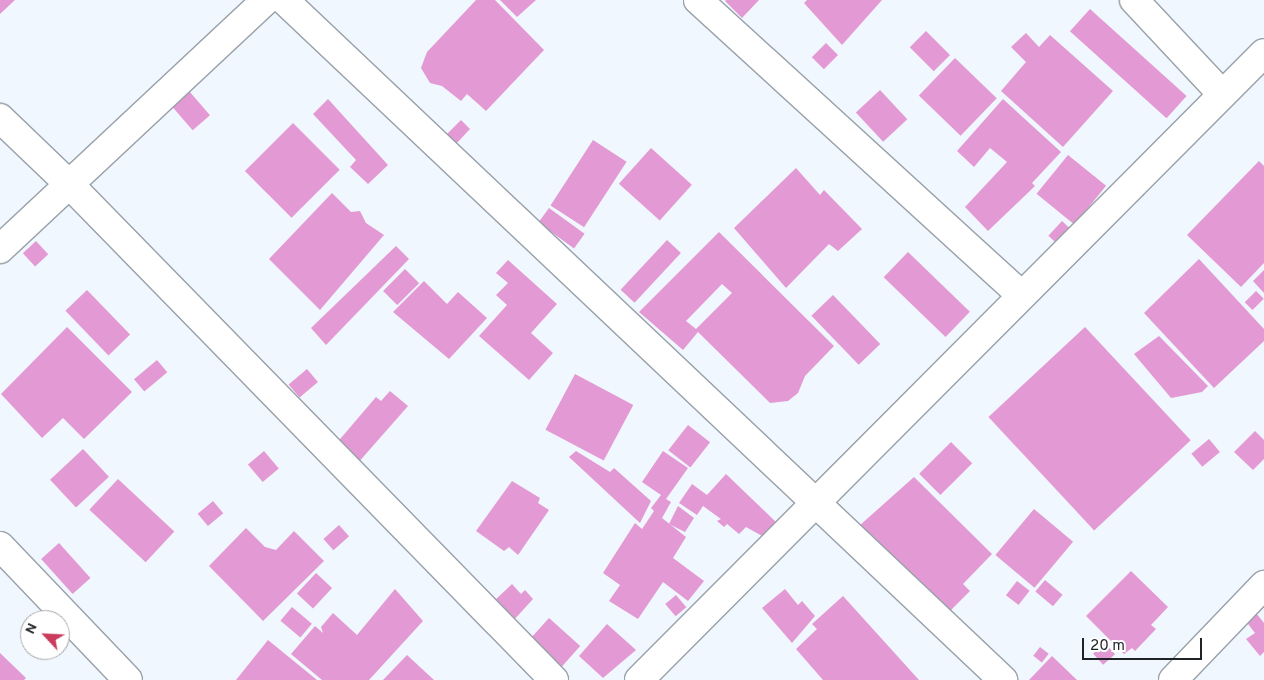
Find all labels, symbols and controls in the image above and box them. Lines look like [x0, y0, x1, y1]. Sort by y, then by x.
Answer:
north arrow [20, 610, 70, 660]
text: N [22, 621, 42, 637]
scale bar [1084, 628, 1204, 660]
text: 20 m [1090, 637, 1125, 656]

